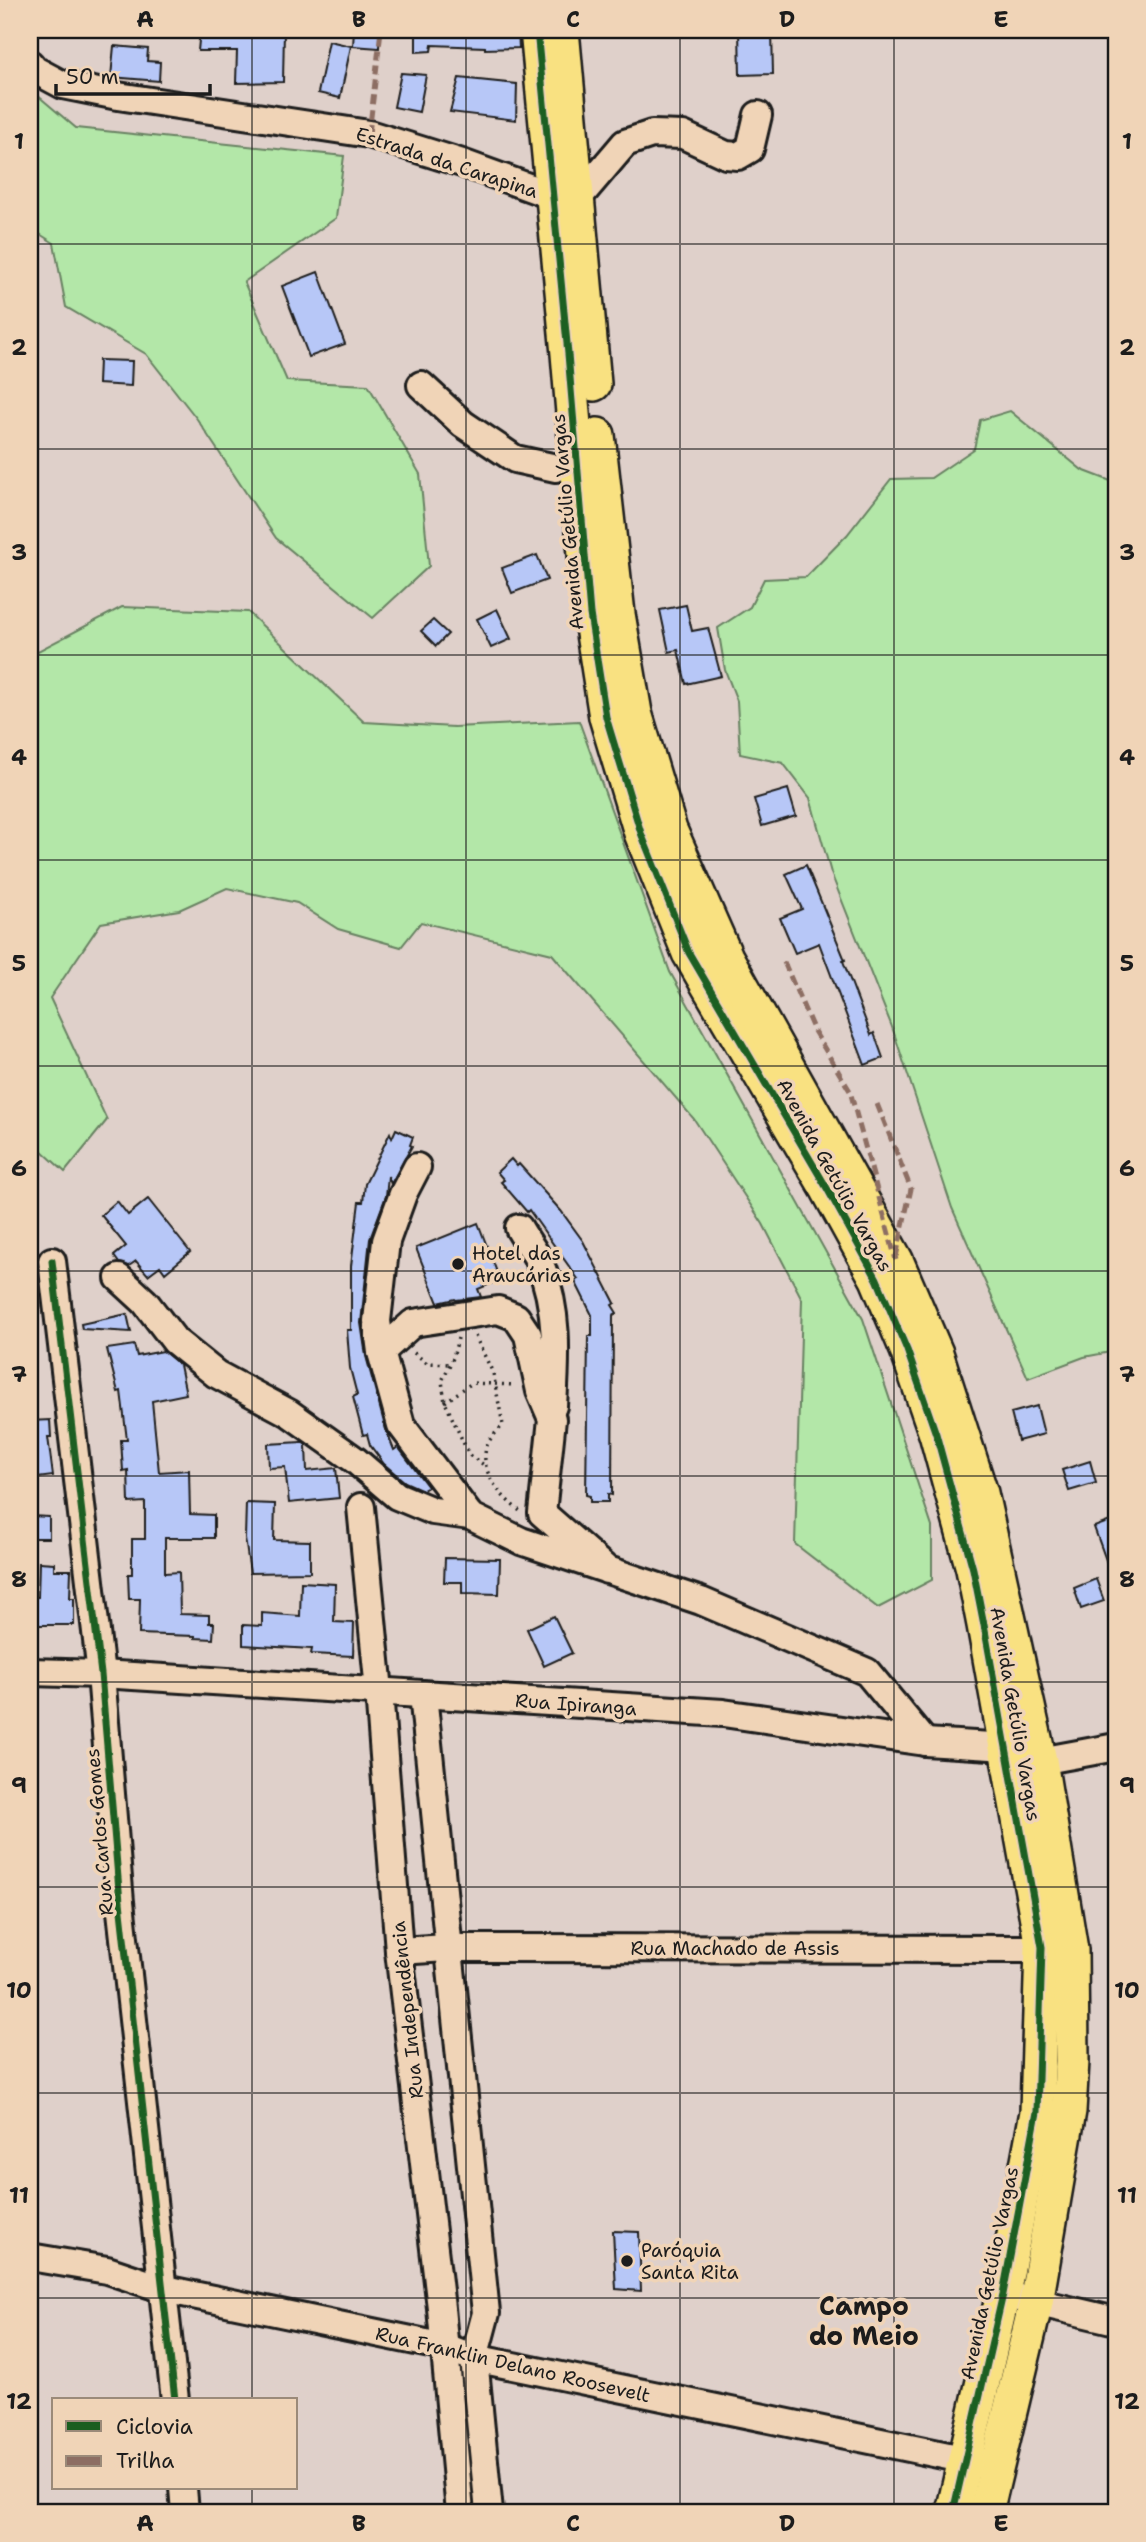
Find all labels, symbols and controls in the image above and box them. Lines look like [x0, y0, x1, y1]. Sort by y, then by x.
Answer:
text: A [136, 4, 154, 34]
text: B [352, 4, 366, 34]
text: C [566, 4, 580, 34]
text: D [779, 4, 795, 34]
text: E [993, 4, 1009, 34]
scale bar [56, 52, 210, 96]
text: 50 m [66, 63, 119, 91]
street label: Estrada da Carapina [353, 121, 541, 204]
text: 1 [14, 126, 24, 156]
text: 1 [1122, 126, 1132, 156]
text: 2 [11, 332, 27, 362]
text: 2 [1119, 332, 1135, 362]
street label: Avenida Getúlio Vargas [546, 413, 589, 631]
text: 3 [11, 537, 27, 567]
text: 3 [1119, 537, 1135, 567]
text: 4 [11, 742, 27, 772]
text: 4 [1119, 742, 1135, 772]
text: 5 [12, 948, 26, 978]
text: 5 [1120, 948, 1134, 978]
street label: Avenida Getúlio Vargas [771, 1074, 898, 1276]
text: 6 [11, 1153, 27, 1183]
text: 6 [1119, 1153, 1135, 1183]
place label: Hotel das Araucárias [472, 1241, 571, 1288]
marker: Hotel das Araucárias [450, 1256, 466, 1272]
text: 7 [11, 1359, 27, 1389]
text: 7 [1119, 1359, 1135, 1389]
text: 8 [11, 1564, 27, 1594]
text: 8 [1119, 1564, 1135, 1594]
street label: Avenida Getúlio Vargas [984, 1605, 1047, 1823]
street label: Rua Ipiranga [514, 1688, 638, 1721]
street label: Rua Carlos Gomes [80, 1747, 119, 1917]
text: 9 [11, 1770, 27, 1800]
text: 9 [1119, 1770, 1135, 1800]
street label: Rua Independência [386, 1920, 429, 2100]
street label: Rua Machado de Assis [630, 1936, 840, 1961]
text: 10 [6, 1975, 32, 2005]
text: 10 [1114, 1975, 1140, 2005]
street label: Avenida Getúlio Vargas [955, 2164, 1024, 2382]
text: 11 [9, 2180, 29, 2210]
text: 11 [1117, 2180, 1137, 2210]
place label: Paróquia Santa Rita [641, 2238, 739, 2285]
marker: Paróquia Santa Rita [619, 2253, 635, 2269]
district label: Campo do Meio [809, 2288, 919, 2353]
street label: Rua Franklin Delano Roosevelt [373, 2321, 653, 2408]
text: 12 [6, 2386, 32, 2416]
text: 12 [1114, 2386, 1140, 2416]
legend [52, 2398, 298, 2490]
text: Ciclovia [116, 2413, 193, 2441]
text: Trilha [116, 2447, 174, 2475]
text: A [136, 2508, 154, 2538]
text: B [352, 2508, 366, 2538]
text: C [566, 2508, 580, 2538]
text: D [779, 2508, 795, 2538]
text: E [993, 2508, 1009, 2538]

